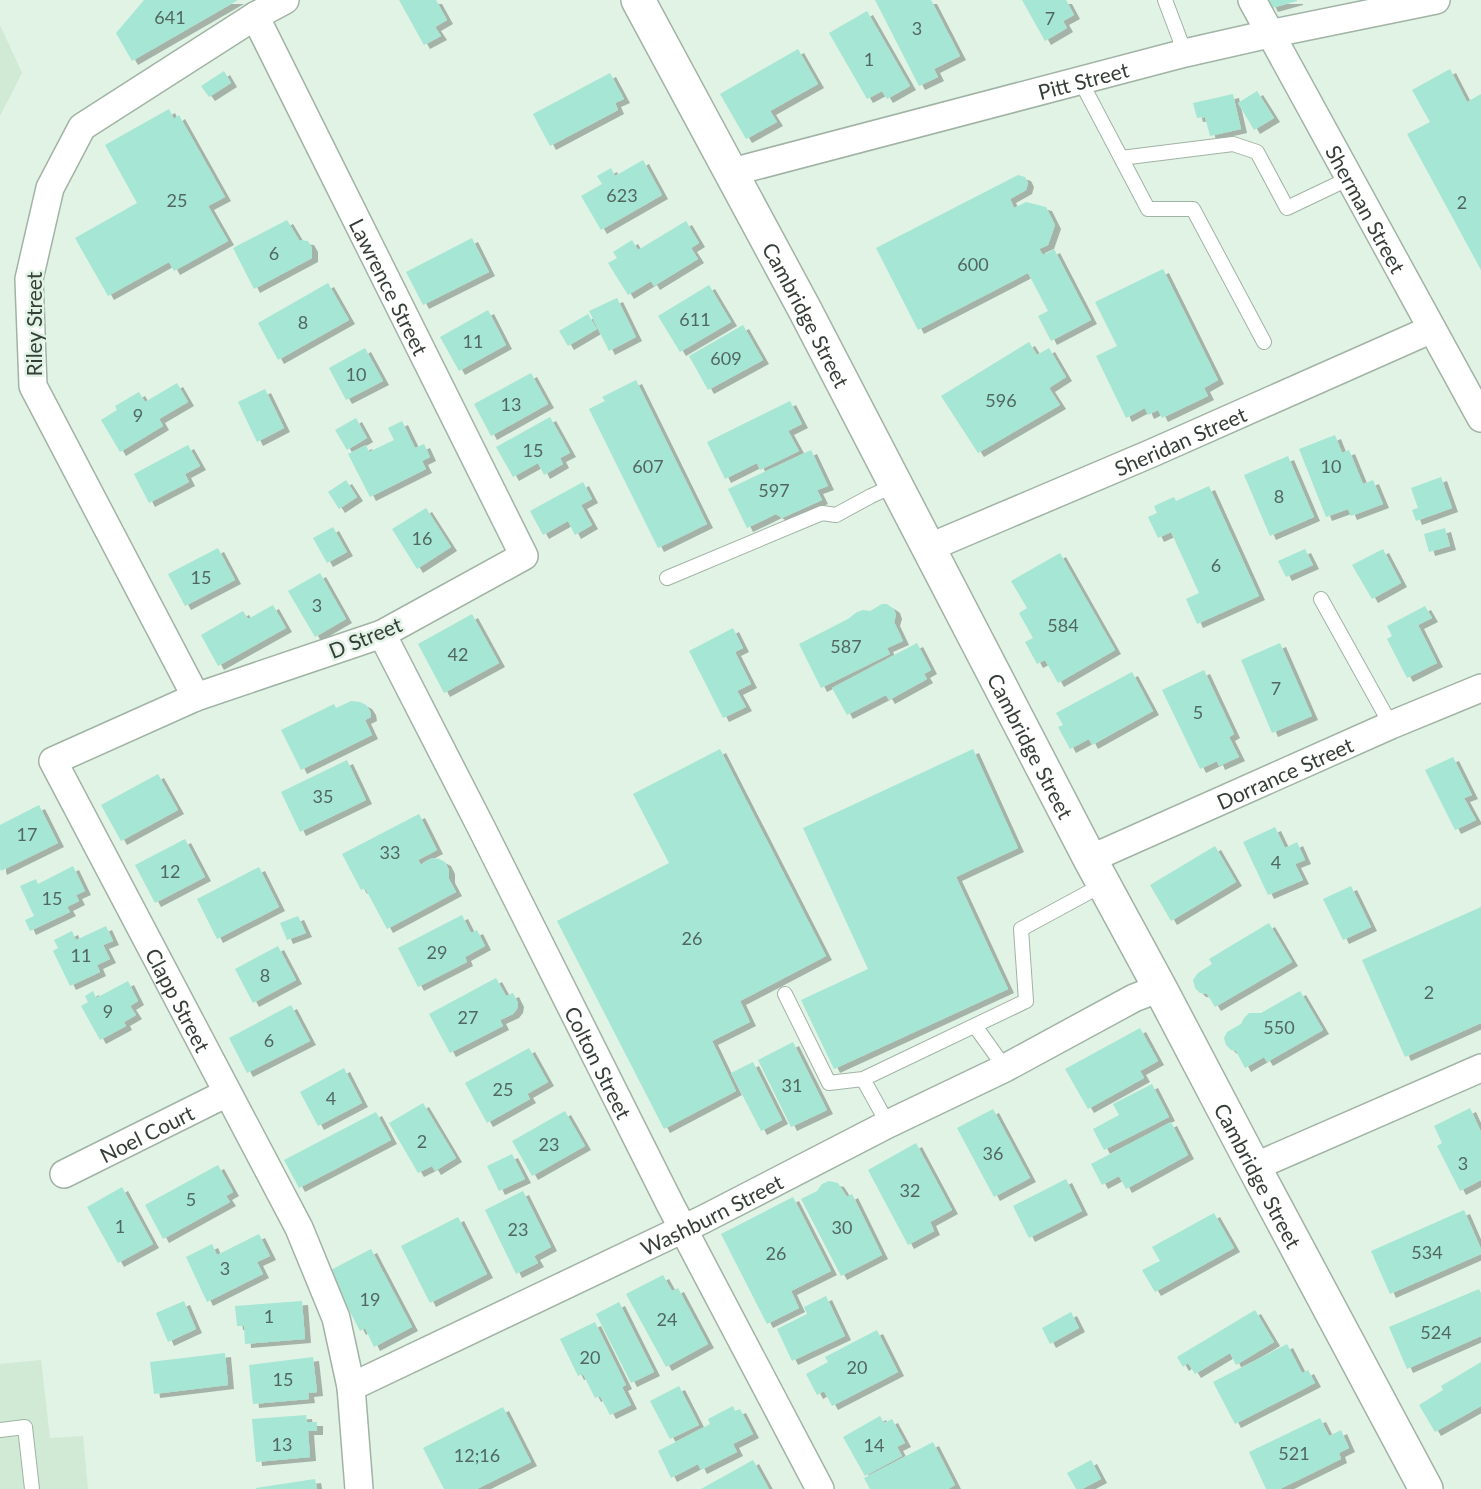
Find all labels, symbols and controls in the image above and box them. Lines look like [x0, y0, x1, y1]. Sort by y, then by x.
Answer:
house number: 641 [154, 6, 186, 28]
house number: 7 [1045, 7, 1055, 29]
house number: 3 [912, 17, 922, 39]
house number: 1 [864, 48, 874, 70]
street label: Pitt Street [1035, 56, 1132, 104]
street label: Sherman Street [1321, 141, 1412, 277]
house number: 623 [606, 184, 638, 206]
house number: 25 [167, 189, 187, 211]
house number: 2 [1457, 191, 1467, 213]
street label: Lawrence Street [345, 214, 434, 359]
street label: Cambridge Street [758, 238, 856, 392]
house number: 6 [269, 242, 279, 264]
house number: 600 [957, 253, 989, 275]
street label: Riley Street [21, 271, 46, 376]
house number: 611 [679, 308, 711, 330]
house number: 8 [298, 311, 308, 333]
house number: 11 [463, 330, 483, 352]
house number: 609 [710, 347, 742, 369]
house number: 10 [346, 363, 366, 385]
house number: 596 [985, 389, 1017, 411]
house number: 13 [501, 393, 521, 415]
street label: Sheridan Street [1110, 400, 1250, 480]
house number: 9 [133, 404, 143, 426]
house number: 15 [523, 439, 543, 461]
house number: 607 [632, 455, 664, 477]
house number: 10 [1321, 455, 1341, 477]
house number: 597 [758, 479, 790, 501]
house number: 8 [1274, 485, 1284, 507]
house number: 16 [412, 527, 432, 549]
house number: 6 [1211, 554, 1221, 576]
house number: 15 [191, 566, 211, 588]
house number: 3 [312, 594, 322, 616]
street label: D Street [325, 611, 406, 663]
house number: 584 [1047, 614, 1079, 636]
house number: 587 [830, 635, 862, 657]
house number: 42 [448, 643, 468, 665]
street label: Cambridge Street [983, 669, 1079, 823]
house number: 7 [1271, 677, 1281, 699]
house number: 5 [1193, 701, 1203, 723]
street label: Dorrance Street [1213, 731, 1357, 814]
house number: 35 [313, 785, 333, 807]
house number: 17 [17, 823, 37, 845]
house number: 33 [380, 841, 400, 863]
house number: 4 [1271, 851, 1281, 873]
house number: 12 [160, 860, 180, 882]
house number: 15 [42, 887, 62, 909]
house number: 26 [682, 927, 702, 949]
house number: 29 [427, 941, 447, 963]
street label: Clapp Street [141, 943, 216, 1056]
house number: 11 [71, 944, 91, 966]
house number: 8 [260, 964, 270, 986]
house number: 2 [1424, 981, 1434, 1003]
house number: 9 [103, 1000, 113, 1022]
street label: Colton Street [560, 1002, 638, 1123]
house number: 27 [458, 1006, 478, 1028]
house number: 550 [1263, 1016, 1295, 1038]
house number: 6 [264, 1029, 274, 1051]
house number: 31 [782, 1074, 802, 1096]
house number: 25 [493, 1078, 513, 1100]
house number: 4 [326, 1087, 336, 1109]
street label: Cambridge Street [1210, 1098, 1307, 1252]
street label: Noel Court [95, 1099, 198, 1167]
house number: 2 [417, 1130, 427, 1152]
house number: 23 [539, 1133, 559, 1155]
house number: 36 [983, 1142, 1003, 1164]
house number: 3 [1458, 1152, 1468, 1174]
street label: Washburn Street [636, 1168, 787, 1260]
house number: 32 [900, 1179, 920, 1201]
house number: 5 [186, 1188, 196, 1210]
house number: 1 [115, 1215, 125, 1237]
house number: 30 [832, 1216, 852, 1238]
house number: 23 [508, 1218, 528, 1240]
house number: 534 [1411, 1241, 1443, 1263]
house number: 26 [766, 1242, 786, 1264]
house number: 3 [220, 1257, 230, 1279]
house number: 19 [360, 1288, 380, 1310]
house number: 1 [264, 1305, 274, 1327]
house number: 24 [657, 1308, 677, 1330]
house number: 524 [1420, 1321, 1452, 1343]
house number: 20 [580, 1346, 600, 1368]
house number: 20 [847, 1356, 867, 1378]
house number: 15 [273, 1368, 293, 1390]
house number: 13 [272, 1433, 292, 1455]
house number: 14 [864, 1434, 884, 1456]
house number: 521 [1278, 1442, 1310, 1464]
house number: 12;16 [454, 1444, 500, 1466]

